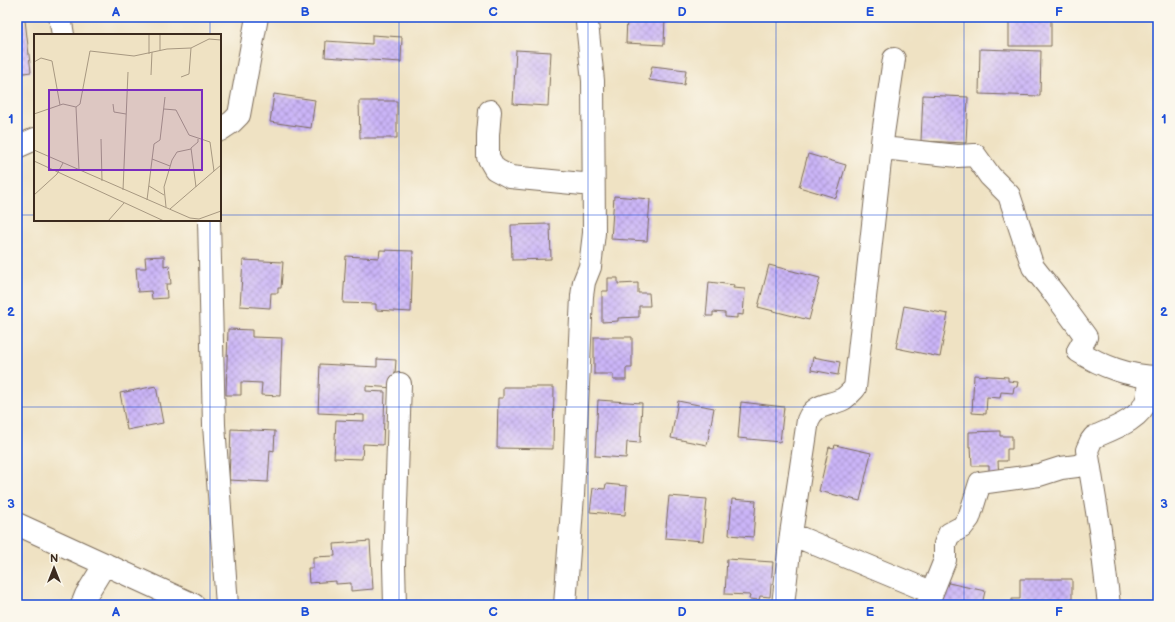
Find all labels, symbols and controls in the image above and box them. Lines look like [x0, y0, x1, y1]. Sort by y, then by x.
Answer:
text: A [111, 4, 120, 20]
text: B [300, 4, 310, 20]
text: C [488, 4, 498, 20]
text: D [677, 4, 687, 20]
text: E [866, 4, 875, 20]
text: F [1055, 4, 1063, 20]
inset map [34, 34, 221, 221]
text: 1 [8, 111, 14, 127]
text: 1 [1161, 111, 1167, 127]
text: 2 [7, 304, 15, 320]
text: 2 [1160, 304, 1168, 320]
text: 3 [7, 496, 15, 512]
text: 3 [1160, 496, 1168, 512]
north arrow [34, 548, 74, 588]
text: N [50, 552, 58, 565]
text: A [111, 604, 120, 620]
text: B [300, 604, 310, 620]
text: C [488, 604, 498, 620]
text: D [677, 604, 687, 620]
text: E [866, 604, 875, 620]
text: F [1055, 604, 1063, 620]

